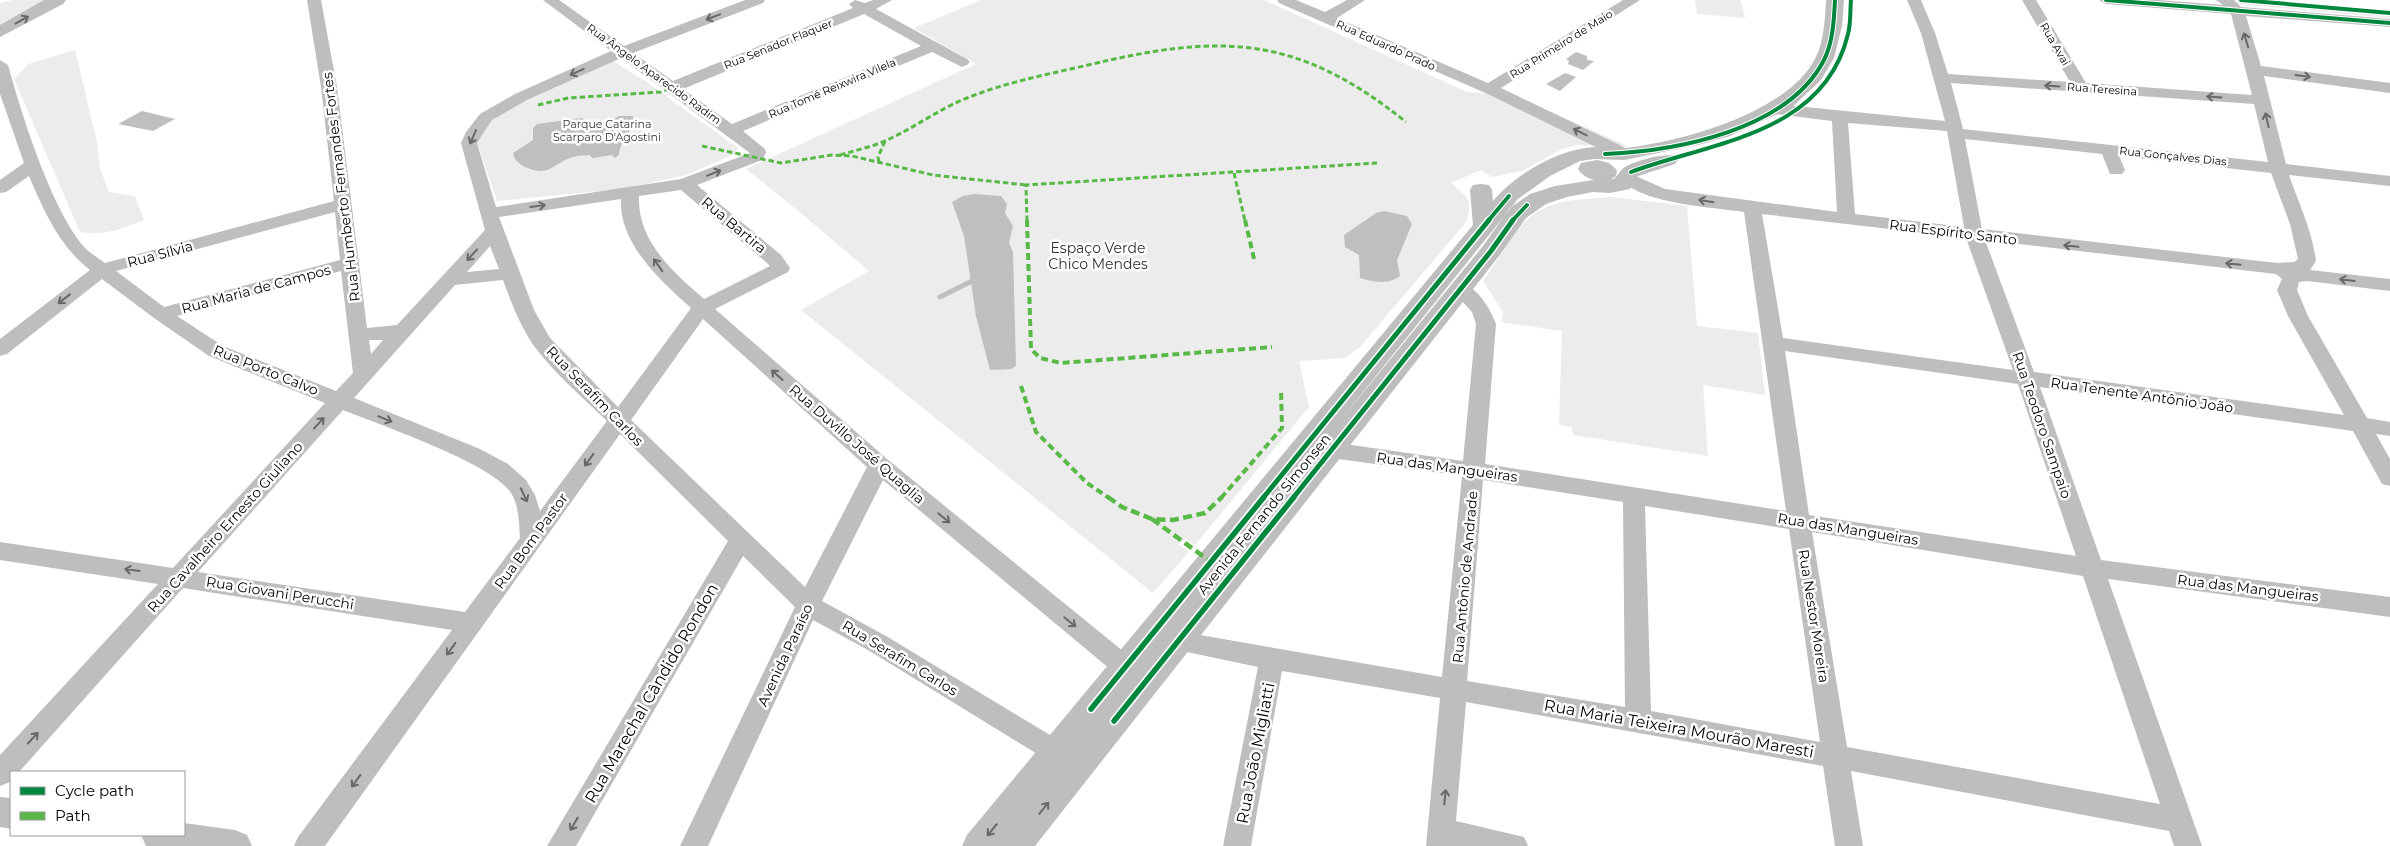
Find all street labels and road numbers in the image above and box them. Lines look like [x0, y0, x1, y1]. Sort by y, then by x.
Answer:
street label: Rua Primeiro de Maio [1507, 7, 1615, 81]
street label: Rua Senador Flaquer [722, 16, 834, 72]
street label: Rua Eduardo Prado [1334, 17, 1438, 73]
street label: Rua Avai [2037, 20, 2073, 68]
street label: Rua Ângelo Aparecido Radim [584, 21, 724, 127]
street label: Rua Tomé Reixwira Vilela [766, 55, 898, 121]
street label: Rua Humberto Fernandes Fortes [318, 71, 364, 303]
street label: Rua Teresina [2066, 80, 2138, 98]
street label: Rua Gonçalves Dias [2119, 143, 2228, 169]
street label: Rua Bartira [698, 193, 770, 257]
street label: Rua Espírito Santo [1888, 215, 2018, 249]
street label: Rua Sílvia [125, 237, 195, 271]
street label: Rua Maria de Campos [179, 260, 333, 318]
street label: Rua Porto Calvo [211, 341, 321, 399]
street label: Rua Serafim Carlos [543, 342, 647, 450]
street label: Rua Teodoro Sampaio [2008, 349, 2076, 501]
street label: Rua Tenente Antônio João [2050, 373, 2235, 417]
street label: Rua Duvillo José Quaglia [786, 380, 928, 508]
street label: Avenida Fernando Simonsen [1193, 430, 1335, 598]
street label: Rua Cavalheiro Ernesto Giuliano [143, 438, 307, 616]
street label: Rua das Mangueiras [1375, 448, 1519, 486]
street label: Rua Bom Pastor [490, 489, 572, 592]
street label: Rua Antônio de Andrade [1449, 490, 1481, 664]
street label: Rua das Mangueiras [1776, 509, 1920, 549]
street label: Rua Nestor Moreira [1795, 548, 1833, 684]
street label: Rua das Mangueiras [2176, 570, 2320, 606]
street label: Rua Giovani Perucchi [205, 572, 355, 614]
street label: Rua Marechal Cândido Rondon [581, 580, 722, 806]
street label: Avenida Paraíso [753, 601, 817, 709]
street label: Rua Serafim Carlos [839, 616, 961, 700]
street label: Rua João Migliatti [1232, 681, 1278, 825]
street label: Rua Maria Teixeira Mourão Maresti [1543, 695, 1815, 762]

